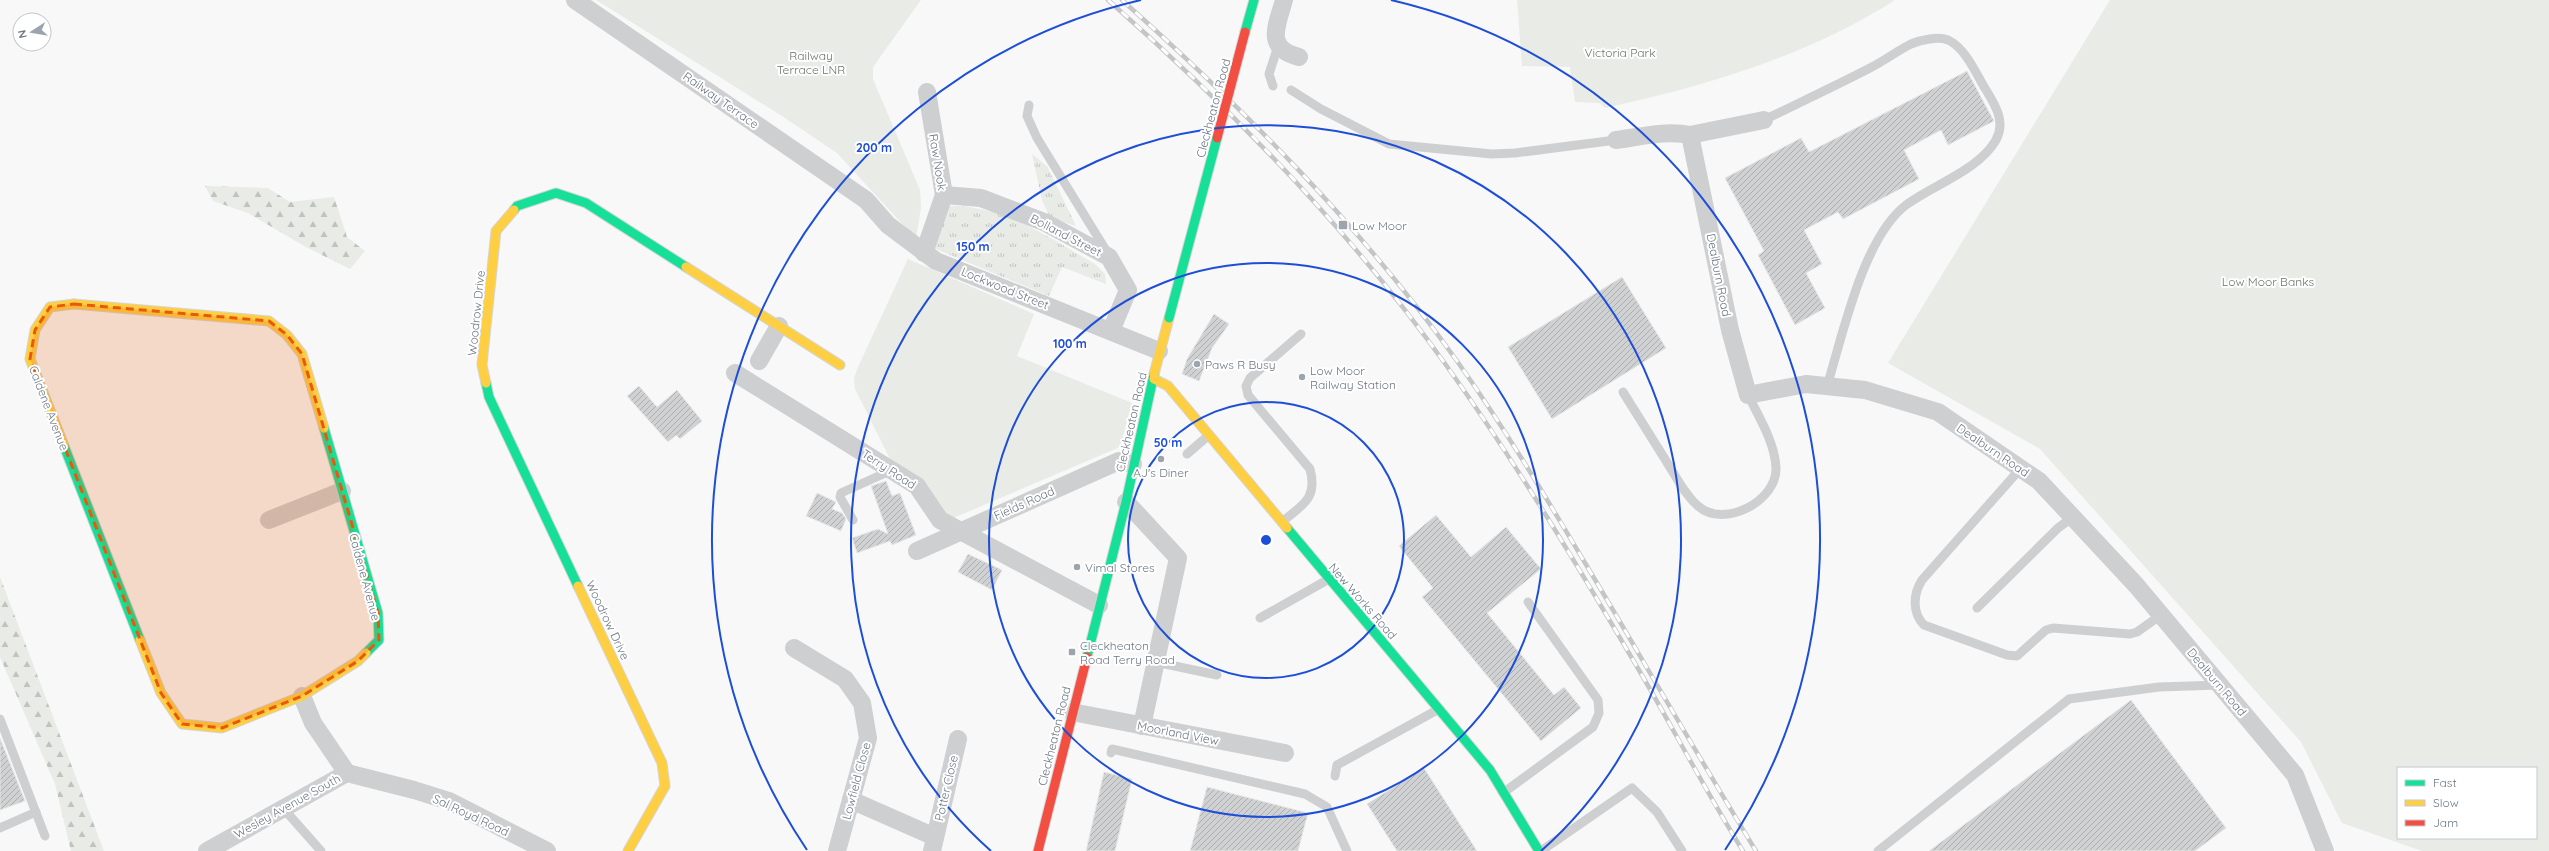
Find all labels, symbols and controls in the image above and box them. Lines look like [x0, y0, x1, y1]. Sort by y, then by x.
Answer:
north arrow [12, 12, 52, 52]
text: N [15, 29, 30, 39]
park label: Victoria Park [1584, 45, 1656, 60]
park label: Railway Terrace LNR [777, 48, 845, 77]
street label: Cleckheaton Road [1193, 57, 1233, 159]
street label: Railway Terrace [680, 68, 762, 132]
street label: Raw Nook [926, 133, 950, 191]
text: 200 m [856, 140, 892, 155]
street label: Bolland Street [1028, 211, 1104, 259]
place label: Low Moor [1352, 218, 1407, 233]
marker: Low Moor [1337, 219, 1349, 231]
street label: Dealburn Road [1704, 232, 1734, 318]
text: 150 m [956, 239, 990, 254]
street label: Lockwood Street [959, 264, 1051, 312]
street label: Woodrow Drive [464, 269, 488, 357]
park label: Low Moor Banks [2222, 274, 2314, 289]
text: 100 m [1053, 336, 1087, 351]
place label: Paws R Busy [1205, 357, 1276, 372]
marker: Paws R Busy [1192, 359, 1202, 369]
street label: Caldene Avenue [26, 363, 72, 453]
place label: Low Moor Railway Station [1310, 363, 1396, 392]
street label: Cleckheaton Road [1112, 371, 1150, 473]
marker: Low Moor Railway Station [1297, 372, 1307, 382]
street label: Dealburn Road [1954, 420, 2032, 480]
text: 50 m [1154, 435, 1182, 450]
street label: Terry Road [859, 446, 919, 492]
marker: AJ's Diner [1156, 454, 1166, 464]
place label: AJ's Diner [1133, 465, 1189, 480]
street label: Fields Road [991, 483, 1057, 523]
street label: Caldene Avenue [346, 532, 384, 623]
centre of rings [1259, 533, 1273, 547]
place label: Vimal Stores [1085, 560, 1155, 575]
street label: New Works Road [1326, 560, 1400, 642]
marker: Vimal Stores [1072, 562, 1082, 572]
street label: Woodrow Drive [583, 578, 633, 662]
place label: Cleckheaton Road Terry Road [1080, 638, 1175, 667]
street label: Dealburn Road [2184, 645, 2250, 719]
marker: Cleckheaton Road Terry Road [1067, 647, 1077, 657]
street label: Cleckheaton Road [1034, 685, 1074, 787]
street label: Moorland View [1136, 718, 1220, 748]
street label: Lowfield Close [838, 740, 874, 821]
street label: Potter Close [931, 753, 961, 822]
legend [2397, 767, 2537, 839]
street label: Wesley Avenue South [231, 771, 343, 841]
text: Fast [2433, 775, 2457, 790]
street label: Sal Royd Road [431, 791, 511, 839]
text: Slow [2433, 795, 2459, 810]
text: Jam [2433, 815, 2458, 830]

